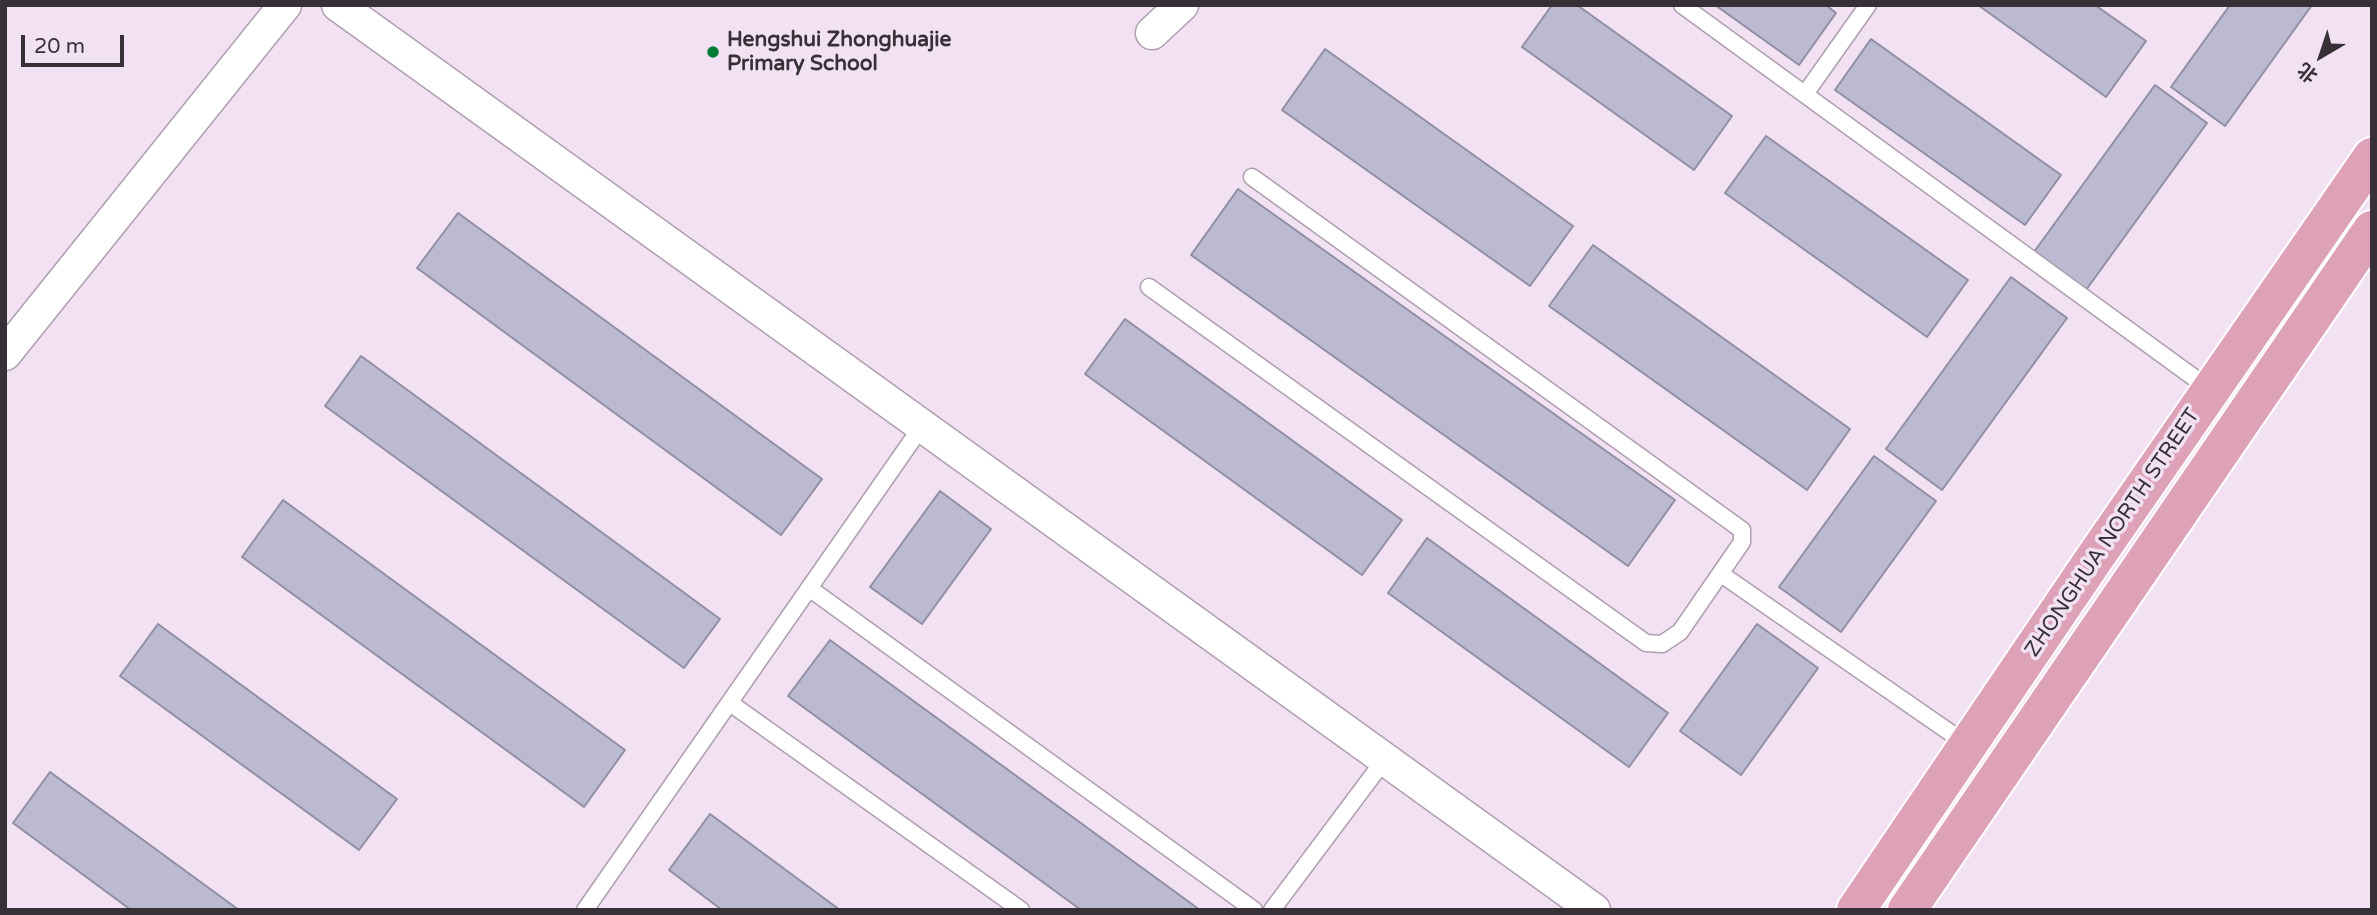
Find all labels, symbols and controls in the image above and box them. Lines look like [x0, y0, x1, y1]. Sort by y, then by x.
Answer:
scale bar [24, 21, 128, 65]
north arrow [2286, 21, 2356, 91]
place label: Hengshui Zhonghuajie Primary School [727, 27, 951, 77]
text: 20 m [34, 34, 85, 59]
marker: Hengshui Zhonghuajie Primary School [705, 44, 721, 60]
text: 北 [2293, 58, 2322, 87]
street label: ZHONGHUA NORTH STREET [2020, 404, 2206, 662]

